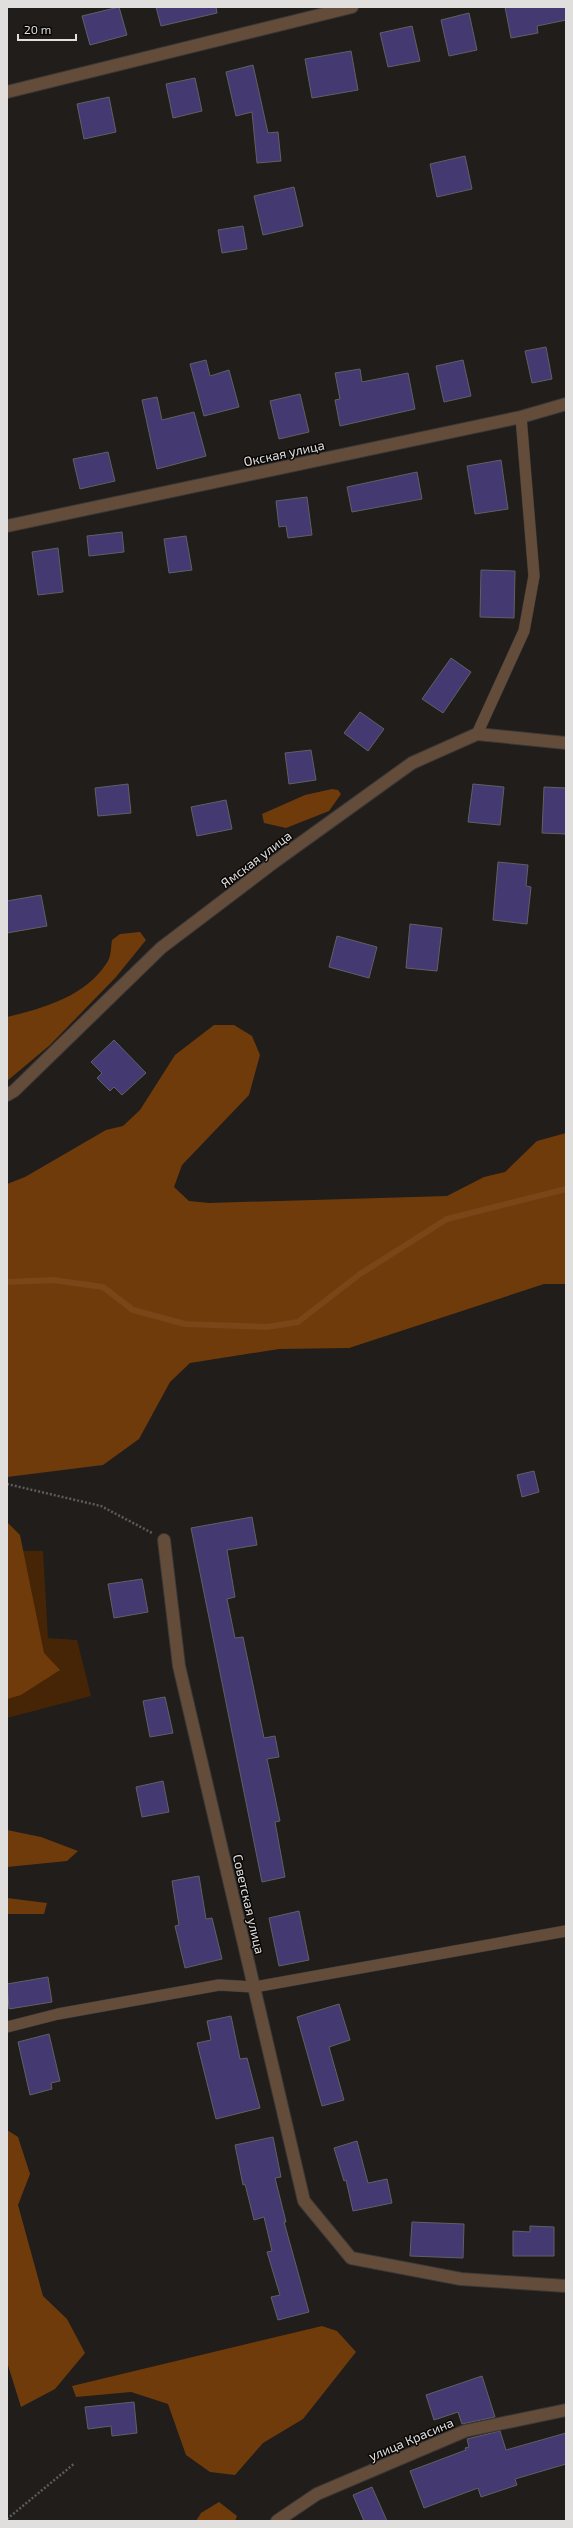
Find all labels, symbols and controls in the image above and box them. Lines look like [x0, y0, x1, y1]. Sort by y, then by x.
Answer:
scale bar [18, 16, 76, 42]
text: 20 m [24, 22, 51, 36]
street label: Окская улица [242, 437, 326, 469]
street label: Ямская улица [217, 827, 295, 891]
street label: Советская улица [230, 1853, 268, 1955]
street label: улица Красина [366, 2414, 456, 2464]

